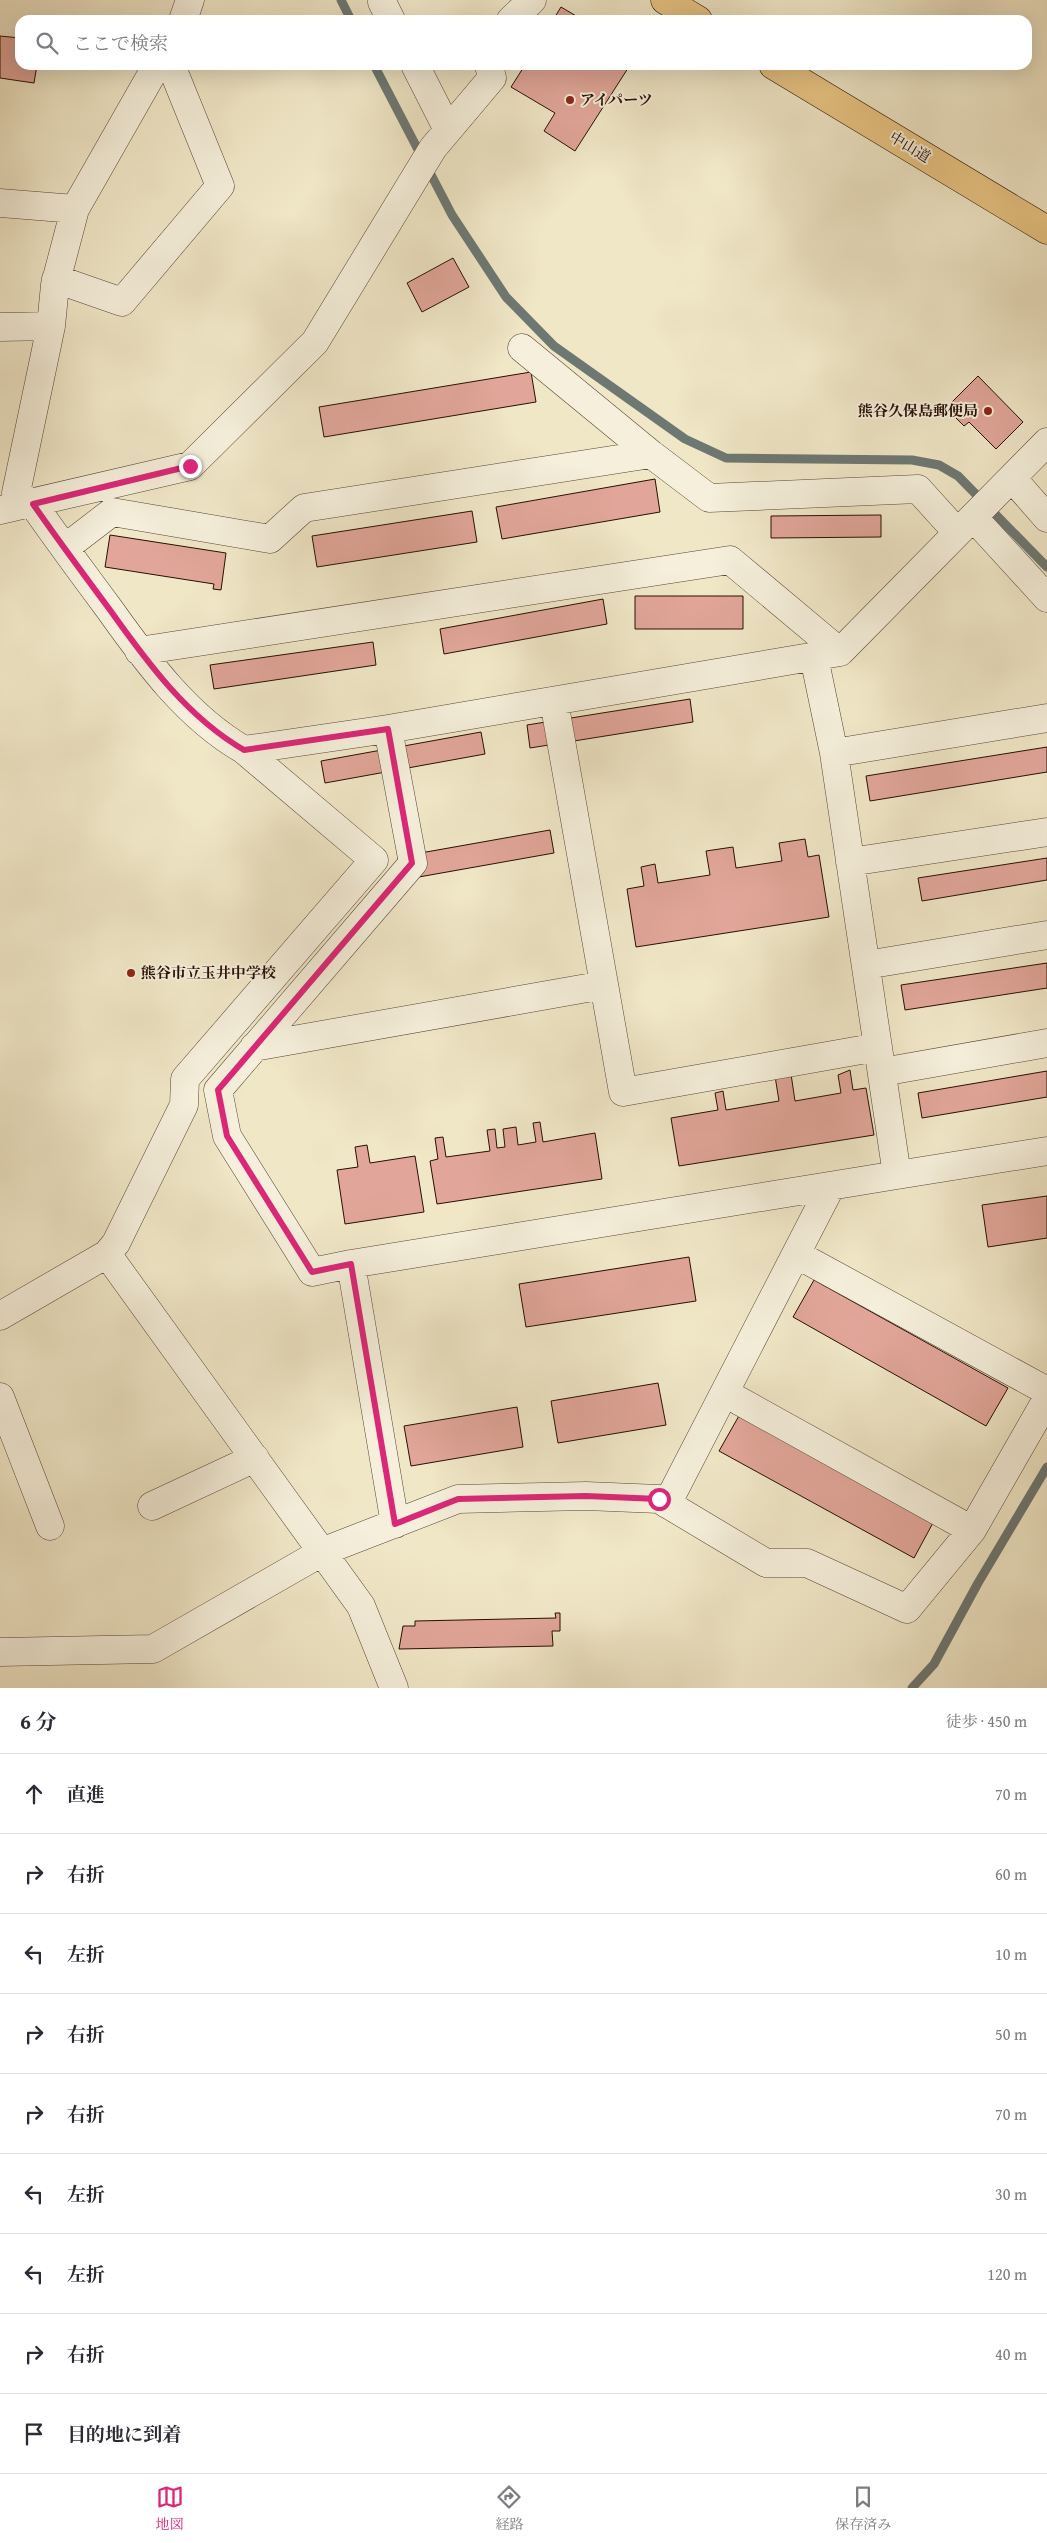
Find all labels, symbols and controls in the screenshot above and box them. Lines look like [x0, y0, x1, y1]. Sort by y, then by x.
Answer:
search box [15, 15, 1032, 70]
icon: search [33, 29, 61, 57]
text: ここで検索 [73, 29, 168, 57]
place label: アイパーツ [580, 89, 653, 110]
marker: アイパーツ [564, 94, 576, 106]
street label: 中山道 [886, 126, 935, 167]
place label: 熊谷久保島郵便局 [858, 400, 978, 421]
marker: 熊谷久保島郵便局 [982, 405, 994, 417]
route end [179, 455, 202, 478]
place label: 熊谷市立玉井中学校 [141, 962, 276, 983]
marker: 熊谷市立玉井中学校 [125, 967, 137, 979]
route start [648, 1488, 671, 1511]
text: 6 分 [20, 1706, 57, 1737]
text: 徒歩 · 450 m [946, 1709, 1027, 1733]
icon: ahead [20, 1780, 48, 1808]
text: 直進 [67, 1780, 105, 1808]
text: 70 m [995, 1782, 1027, 1806]
icon: right [20, 1860, 48, 1888]
text: 右折 [67, 1860, 105, 1888]
text: 60 m [995, 1862, 1027, 1886]
icon: left [20, 1940, 48, 1968]
text: 左折 [67, 1940, 105, 1968]
text: 10 m [995, 1942, 1027, 1966]
icon: right [20, 2020, 48, 2048]
text: 右折 [67, 2020, 105, 2048]
text: 50 m [995, 2022, 1027, 2046]
icon: right [20, 2100, 48, 2128]
text: 右折 [67, 2100, 105, 2128]
text: 70 m [995, 2102, 1027, 2126]
icon: left [20, 2180, 48, 2208]
text: 左折 [67, 2180, 105, 2208]
text: 30 m [995, 2182, 1027, 2206]
icon: left [20, 2260, 48, 2288]
text: 左折 [67, 2260, 105, 2288]
text: 120 m [987, 2262, 1027, 2286]
icon: right [20, 2340, 48, 2368]
text: 右折 [67, 2340, 105, 2368]
text: 40 m [995, 2342, 1027, 2366]
icon: arrive [20, 2420, 48, 2448]
text: 目的地に到着 [67, 2420, 181, 2448]
tab: 地図 [156, 2483, 184, 2534]
tab: 経路 [495, 2483, 523, 2534]
tab: 保存済み [835, 2483, 891, 2534]

